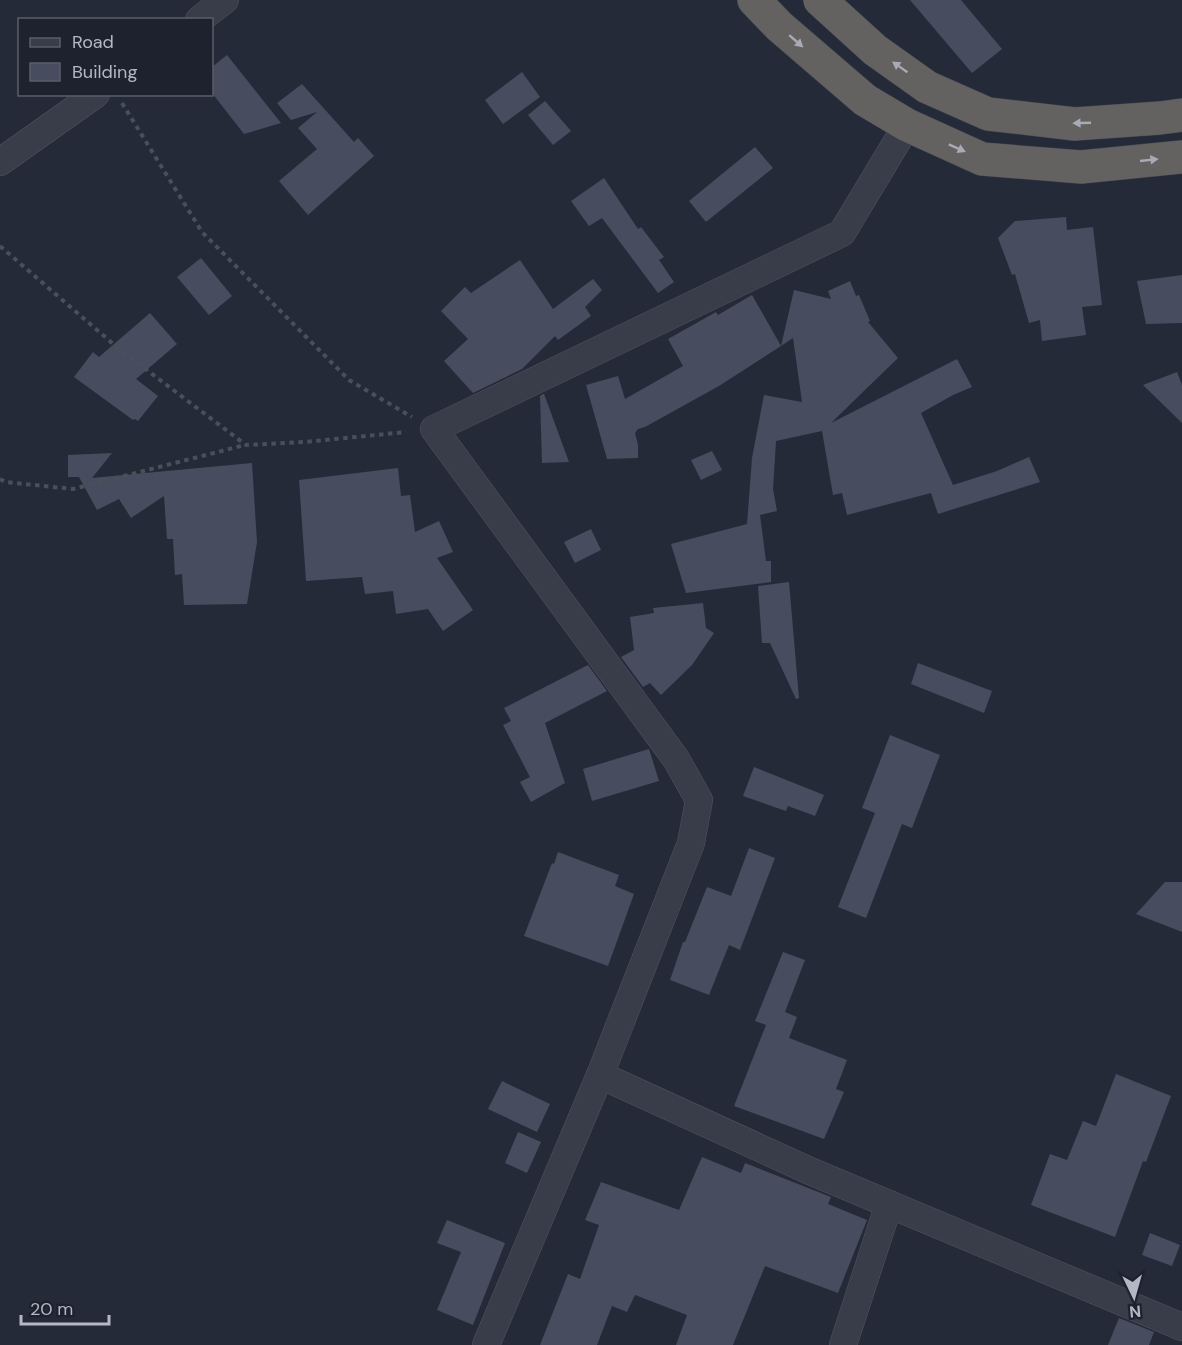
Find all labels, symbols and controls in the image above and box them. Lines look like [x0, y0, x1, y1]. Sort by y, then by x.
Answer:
legend [18, 18, 213, 96]
text: Road [72, 30, 114, 54]
one-way arrow [788, 34, 803, 47]
text: Building [72, 60, 137, 84]
one-way arrow [892, 61, 908, 73]
one-way arrow [1072, 118, 1091, 128]
one-way arrow [949, 143, 966, 152]
one-way arrow [1140, 155, 1159, 165]
north arrow [1104, 1267, 1164, 1327]
scale bar [21, 1288, 110, 1326]
text: 20 m [30, 1297, 73, 1321]
text: N [1129, 1300, 1142, 1322]

